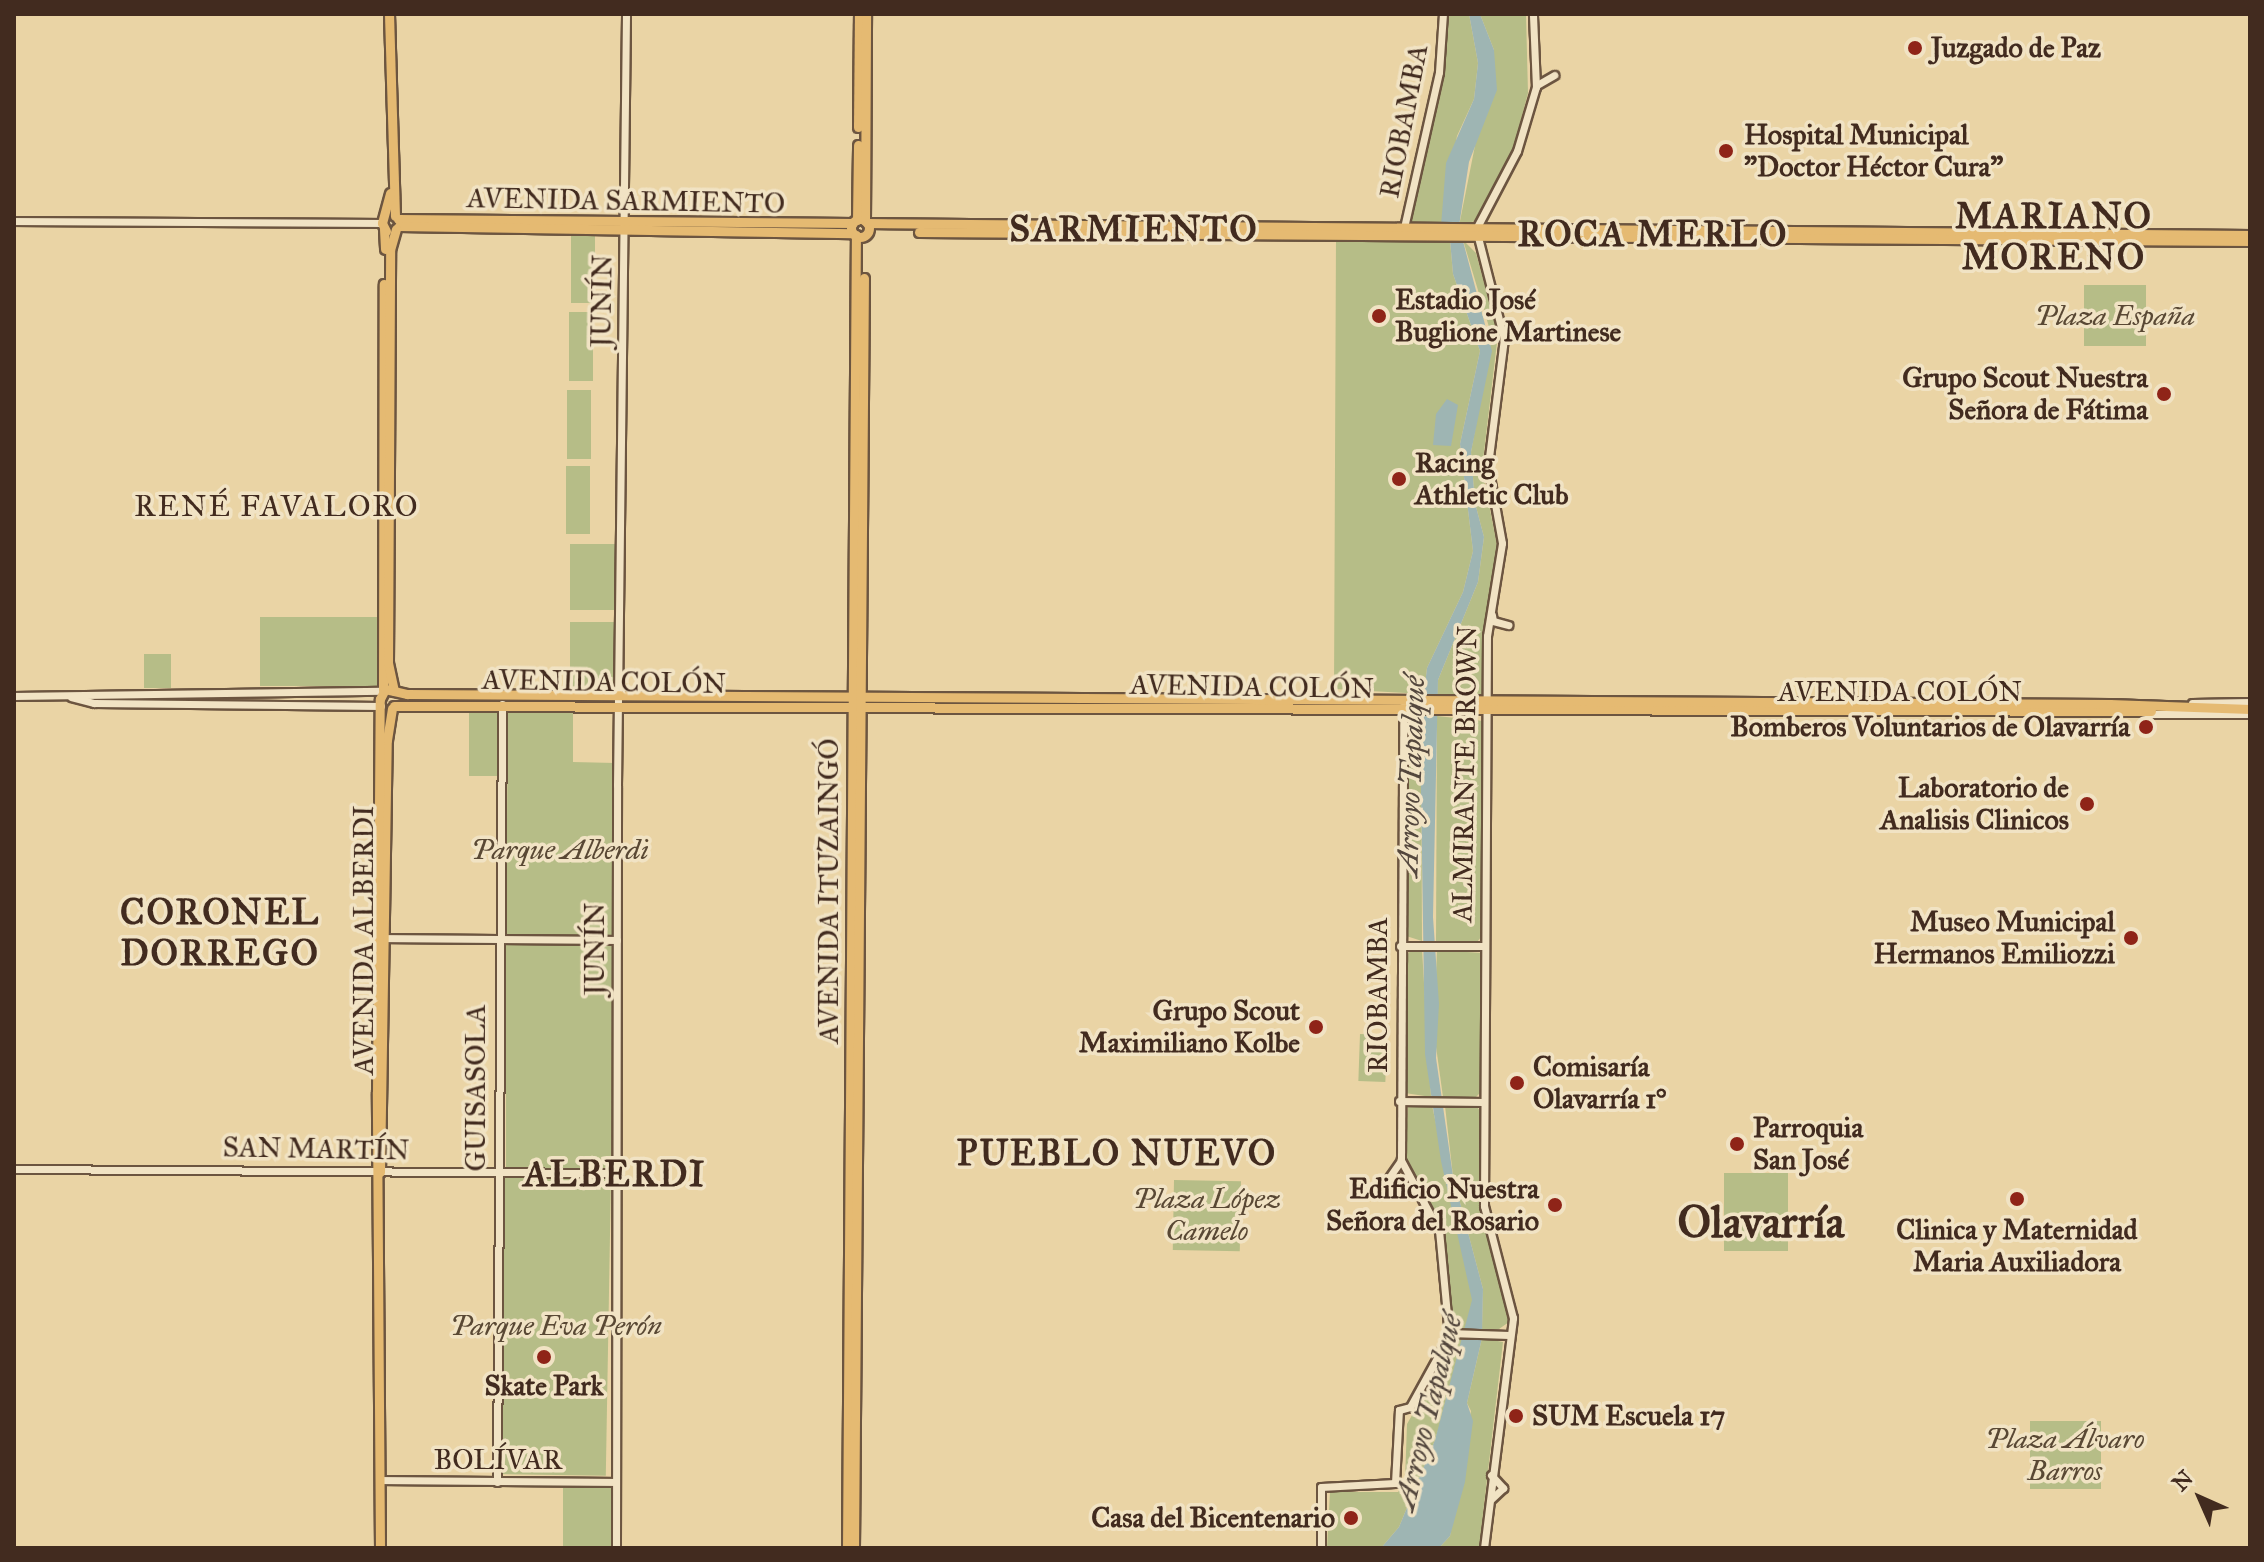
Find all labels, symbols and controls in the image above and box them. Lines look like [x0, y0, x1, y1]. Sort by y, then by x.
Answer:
place label: Juzgado de Paz [1931, 31, 2101, 65]
marker: Juzgado de Paz [1906, 39, 1924, 57]
street label: RIOBAMBA [1373, 41, 1435, 201]
place label: Hospital Municipal "Doctor Héctor Cura" [1744, 118, 2003, 184]
marker: Hospital Municipal "Doctor Héctor Cura" [1715, 140, 1737, 162]
street label: AVENIDA SARMIENTO [467, 181, 785, 221]
district label: MARIANO MORENO [1955, 194, 2153, 279]
district label: SARMIENTO [1009, 208, 1259, 252]
district label: ROCA MERLO [1518, 213, 1788, 257]
street label: JUNÍN [584, 254, 620, 348]
place label: Estadio José Buglione Martinese [1395, 283, 1621, 349]
park label: Plaza España [2035, 299, 2195, 333]
marker: Estadio José Buglione Martinese [1370, 307, 1388, 325]
place label: Grupo Scout Nuestra Señora de Fátima [1902, 361, 2148, 427]
marker: Grupo Scout Nuestra Señora de Fátima [2155, 385, 2173, 403]
place label: Racing Athletic Club [1415, 446, 1569, 512]
marker: Racing Athletic Club [1390, 470, 1408, 488]
district label: RENÉ FAVALORO [134, 488, 420, 524]
street label: ALMIRANTE BROWN [1446, 625, 1484, 923]
street label: AVENIDA COLÓN [482, 663, 726, 701]
street label: AVENIDA COLÓN [1130, 668, 1374, 706]
water label: Arroyo Tapalqué [1390, 675, 1432, 877]
street label: AVENIDA COLÓN [1778, 675, 2022, 709]
place label: Bomberos Voluntarios de Olavarría [1730, 710, 2130, 744]
marker: Bomberos Voluntarios de Olavarría [2137, 718, 2155, 736]
street label: AVENIDA ITUZAINGÓ [812, 738, 846, 1044]
place label: Laboratorio de Analisis Clinicos [1880, 771, 2069, 837]
marker: Laboratorio de Analisis Clinicos [2076, 793, 2098, 815]
street label: AVENIDA ALBERDI [347, 805, 381, 1075]
park label: Parque Alberdi [471, 833, 649, 867]
district label: CORONEL DORREGO [120, 890, 320, 975]
street label: JUNÍN [578, 903, 612, 995]
place label: Museo Municipal Hermanos Emiliozzi [1874, 905, 2115, 971]
street label: RIOBAMBA [1361, 917, 1395, 1073]
marker: Museo Municipal Hermanos Emiliozzi [2122, 929, 2140, 947]
place label: Grupo Scout Maximiliano Kolbe [1079, 994, 1300, 1060]
street label: GUISASOLA [459, 1004, 493, 1172]
marker: Grupo Scout Maximiliano Kolbe [1307, 1018, 1325, 1036]
place label: Comisaría Olavarría 1° [1533, 1050, 1666, 1116]
marker: Comisaría Olavarría 1° [1508, 1074, 1526, 1092]
place label: Parroquia San José [1753, 1111, 1863, 1177]
street label: SAN MARTÍN [222, 1131, 410, 1167]
district label: PUEBLO NUEVO [957, 1132, 1277, 1176]
marker: Parroquia San José [1728, 1135, 1746, 1153]
district label: ALBERDI [524, 1153, 706, 1197]
place label: Edificio Nuestra Señora del Rosario [1326, 1172, 1539, 1238]
park label: Plaza López Camelo [1133, 1182, 1281, 1248]
marker: Clinica y Maternidad Maria Auxiliadora [2006, 1188, 2028, 1210]
marker: Edificio Nuestra Señora del Rosario [1546, 1196, 1564, 1214]
district label: Olavarría [1678, 1196, 1844, 1248]
place label: Clinica y Maternidad Maria Auxiliadora [1896, 1213, 2138, 1279]
park label: Parque Eva Perón [450, 1309, 662, 1343]
water label: Arroyo Tapalqué [1386, 1310, 1470, 1514]
marker: Skate Park [535, 1348, 553, 1366]
place label: Skate Park [484, 1369, 604, 1403]
place label: SUM Escuela 17 [1532, 1399, 1725, 1433]
marker: SUM Escuela 17 [1507, 1407, 1525, 1425]
park label: Plaza Álvaro Barros [1985, 1422, 2145, 1488]
street label: BOLÍVAR [434, 1443, 562, 1477]
north arrow [2160, 1458, 2240, 1538]
text: N [2167, 1465, 2199, 1497]
place label: Casa del Bicentenario [1091, 1501, 1335, 1535]
marker: Casa del Bicentenario [1342, 1509, 1360, 1527]

